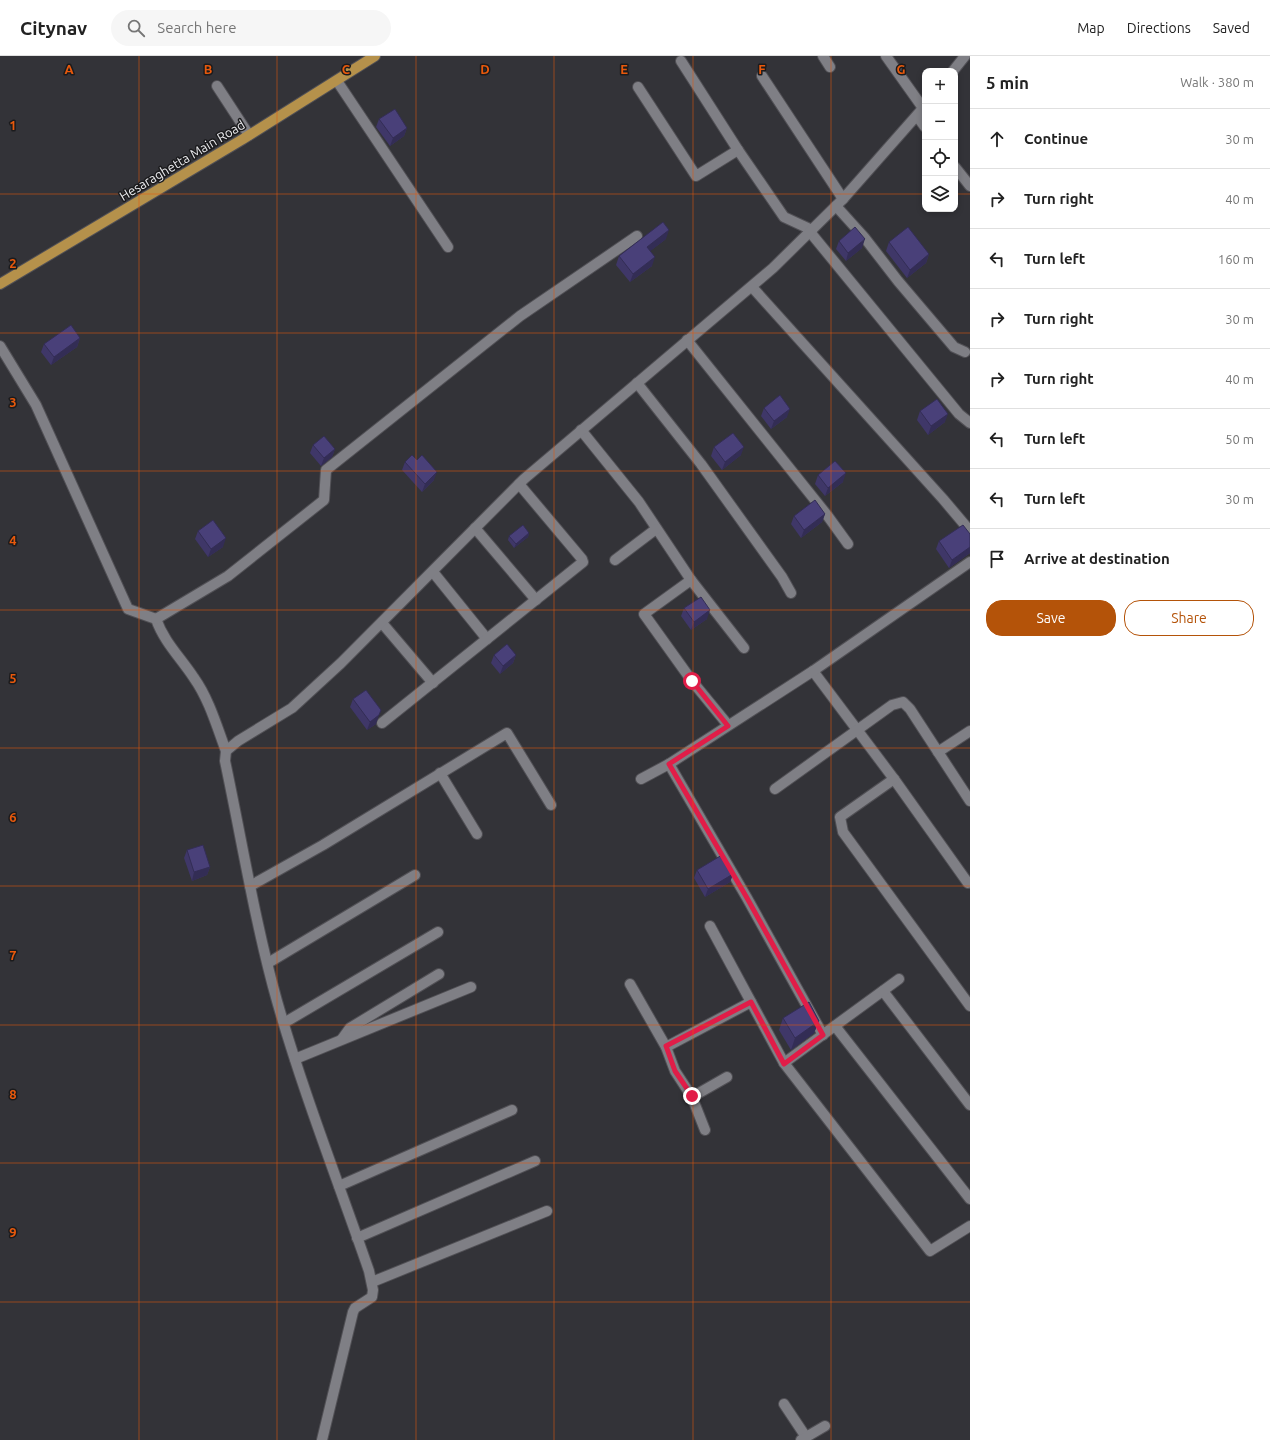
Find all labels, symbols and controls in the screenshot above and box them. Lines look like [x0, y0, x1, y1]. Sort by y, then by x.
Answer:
search box [111, 10, 391, 46]
text: Citynav [20, 17, 87, 39]
icon: search [125, 17, 147, 39]
text: Search here [157, 19, 237, 36]
text: Map [1077, 20, 1105, 36]
text: Directions [1127, 20, 1191, 36]
text: Saved [1213, 20, 1250, 36]
text: A [64, 62, 74, 76]
text: B [204, 62, 213, 76]
text: C [342, 62, 351, 76]
text: D [480, 62, 490, 76]
text: E [620, 62, 628, 76]
text: F [758, 62, 766, 76]
text: G [897, 62, 906, 76]
map controls [922, 68, 958, 212]
button: + [922, 68, 958, 104]
text: 5 min [986, 73, 1029, 92]
text: Walk · 380 m [1180, 75, 1254, 89]
button: − [922, 104, 958, 140]
street label: Hesaraghetta Main Road [117, 117, 247, 203]
text: 1 [9, 118, 17, 132]
icon: ahead [986, 128, 1008, 150]
text: Continue [1024, 130, 1088, 147]
text: 30 m [1225, 132, 1254, 146]
button: locate [922, 140, 958, 176]
button: layers [922, 176, 958, 212]
icon: right [986, 188, 1008, 210]
text: Turn right [1024, 190, 1094, 207]
text: 40 m [1225, 192, 1254, 206]
icon: left [986, 248, 1008, 270]
text: Turn left [1024, 250, 1085, 267]
text: 160 m [1218, 252, 1254, 266]
text: 2 [9, 256, 17, 270]
icon: right [986, 308, 1008, 330]
text: Turn right [1024, 310, 1094, 327]
text: 30 m [1225, 312, 1254, 326]
icon: right [986, 368, 1008, 390]
text: Turn right [1024, 370, 1094, 387]
text: 40 m [1225, 372, 1254, 386]
text: 3 [9, 395, 17, 409]
icon: left [986, 428, 1008, 450]
text: Turn left [1024, 430, 1085, 447]
text: 50 m [1225, 432, 1254, 446]
icon: left [986, 488, 1008, 510]
text: Turn left [1024, 490, 1085, 507]
text: 30 m [1225, 492, 1254, 506]
text: 4 [9, 533, 17, 547]
icon: arrive [986, 548, 1008, 570]
text: Arrive at destination [1024, 550, 1170, 567]
button: Save [986, 600, 1116, 636]
button: Share [1124, 600, 1254, 636]
text: 5 [9, 671, 17, 685]
route start [683, 672, 701, 690]
text: 6 [9, 810, 17, 824]
text: 7 [9, 948, 17, 962]
text: 8 [9, 1087, 17, 1101]
route end [683, 1087, 701, 1105]
text: 9 [9, 1225, 17, 1239]

